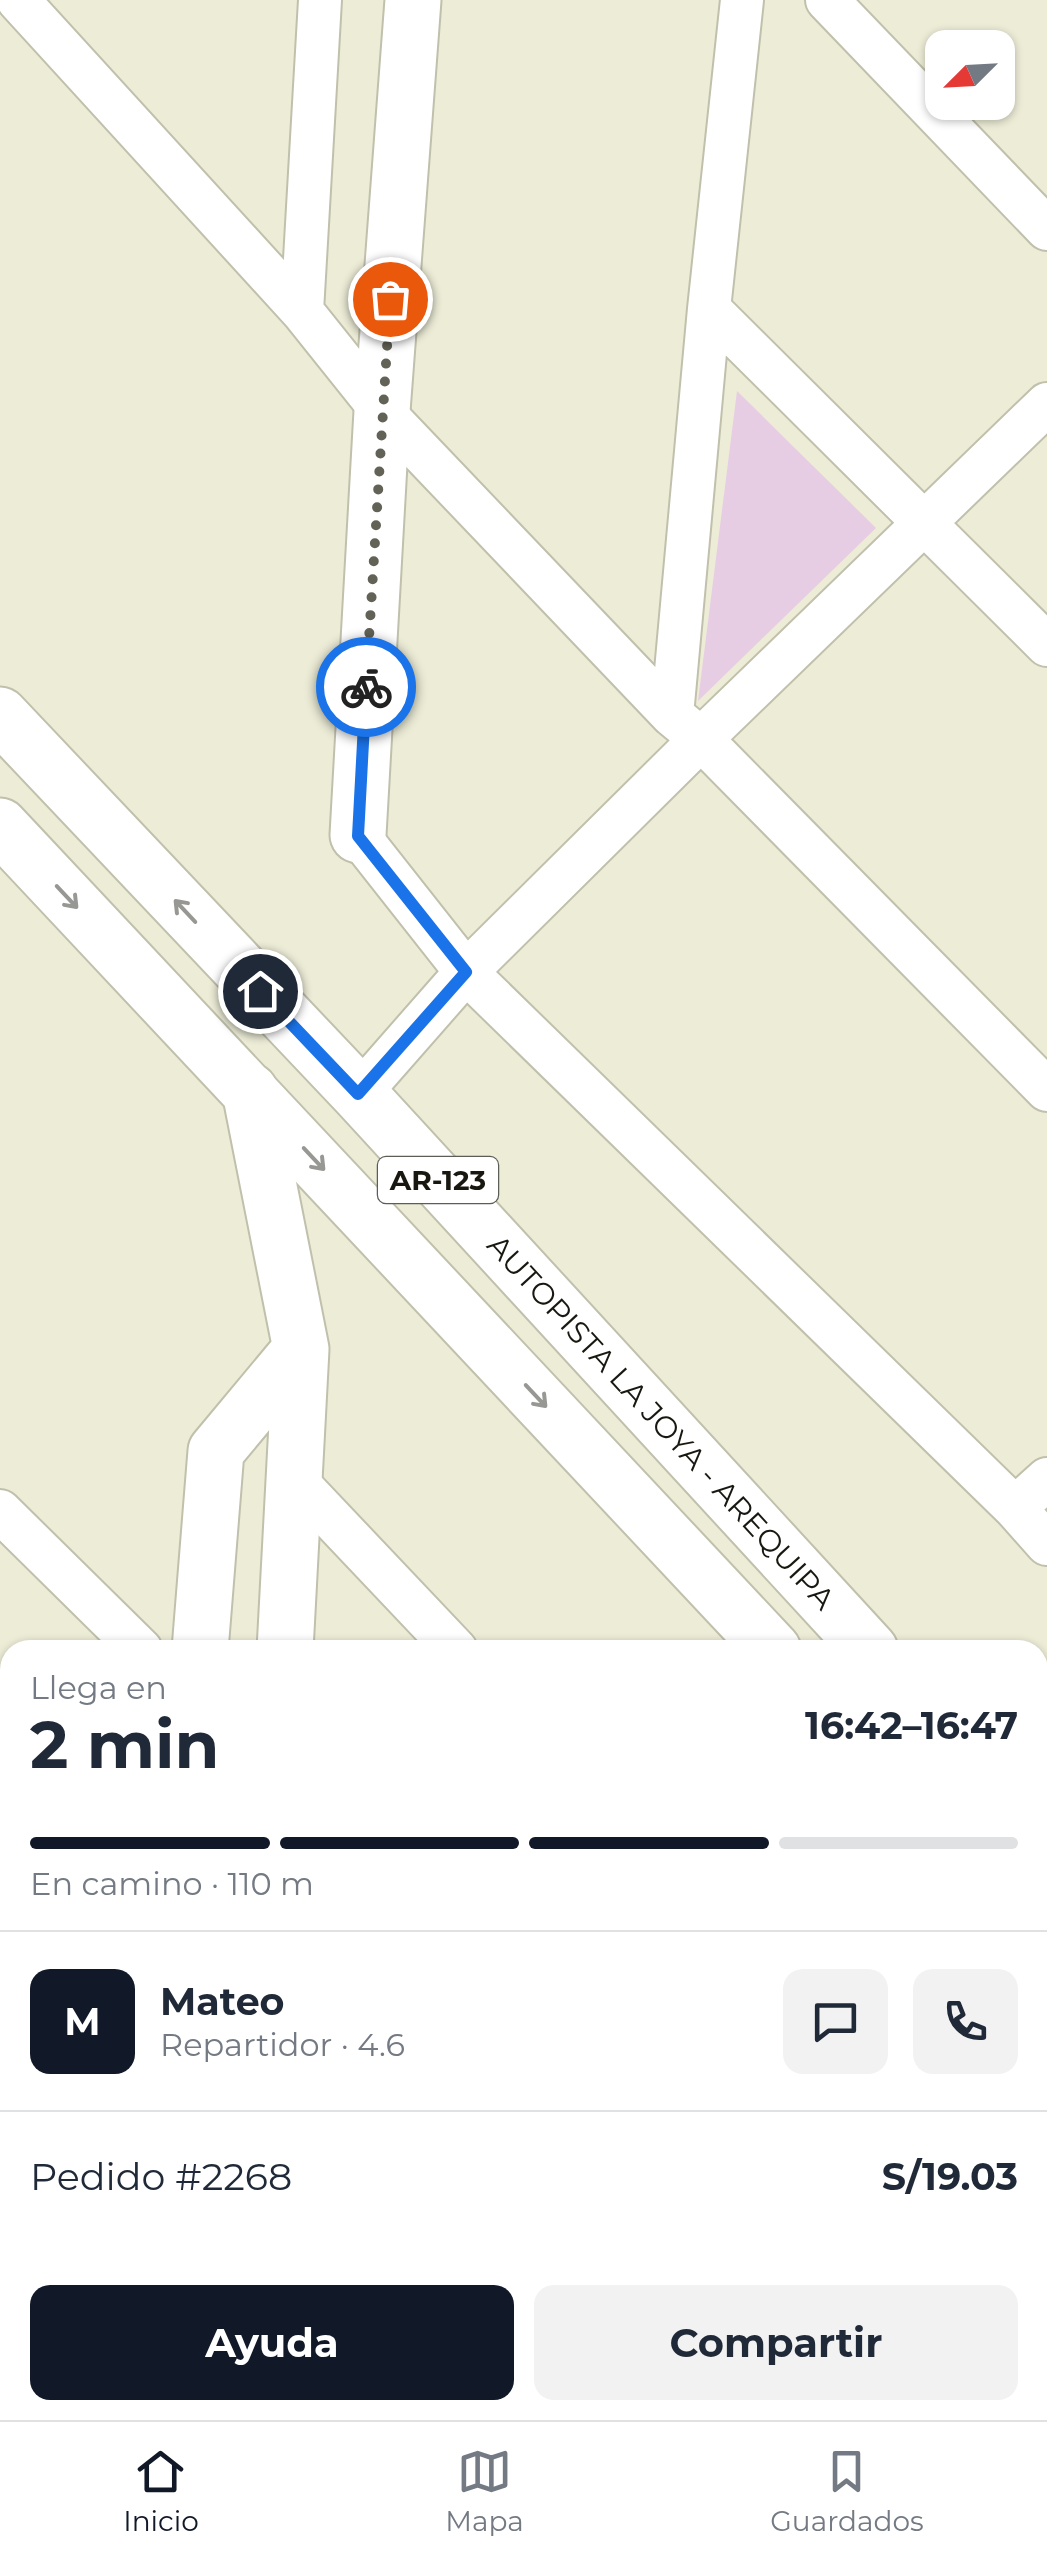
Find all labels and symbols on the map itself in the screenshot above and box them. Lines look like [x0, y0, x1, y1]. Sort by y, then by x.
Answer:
north arrow [925, 30, 1015, 120]
pin [348, 257, 433, 342]
courier [316, 637, 416, 737]
one-way arrow [55, 884, 79, 908]
one-way arrow [174, 899, 197, 924]
pin [218, 949, 303, 1034]
one-way arrow [302, 1146, 325, 1171]
road number: AR-123 [378, 1157, 498, 1203]
street label: AUTOPISTA LA JOYA - AREQUIPA [480, 1227, 843, 1618]
one-way arrow [524, 1383, 547, 1408]

